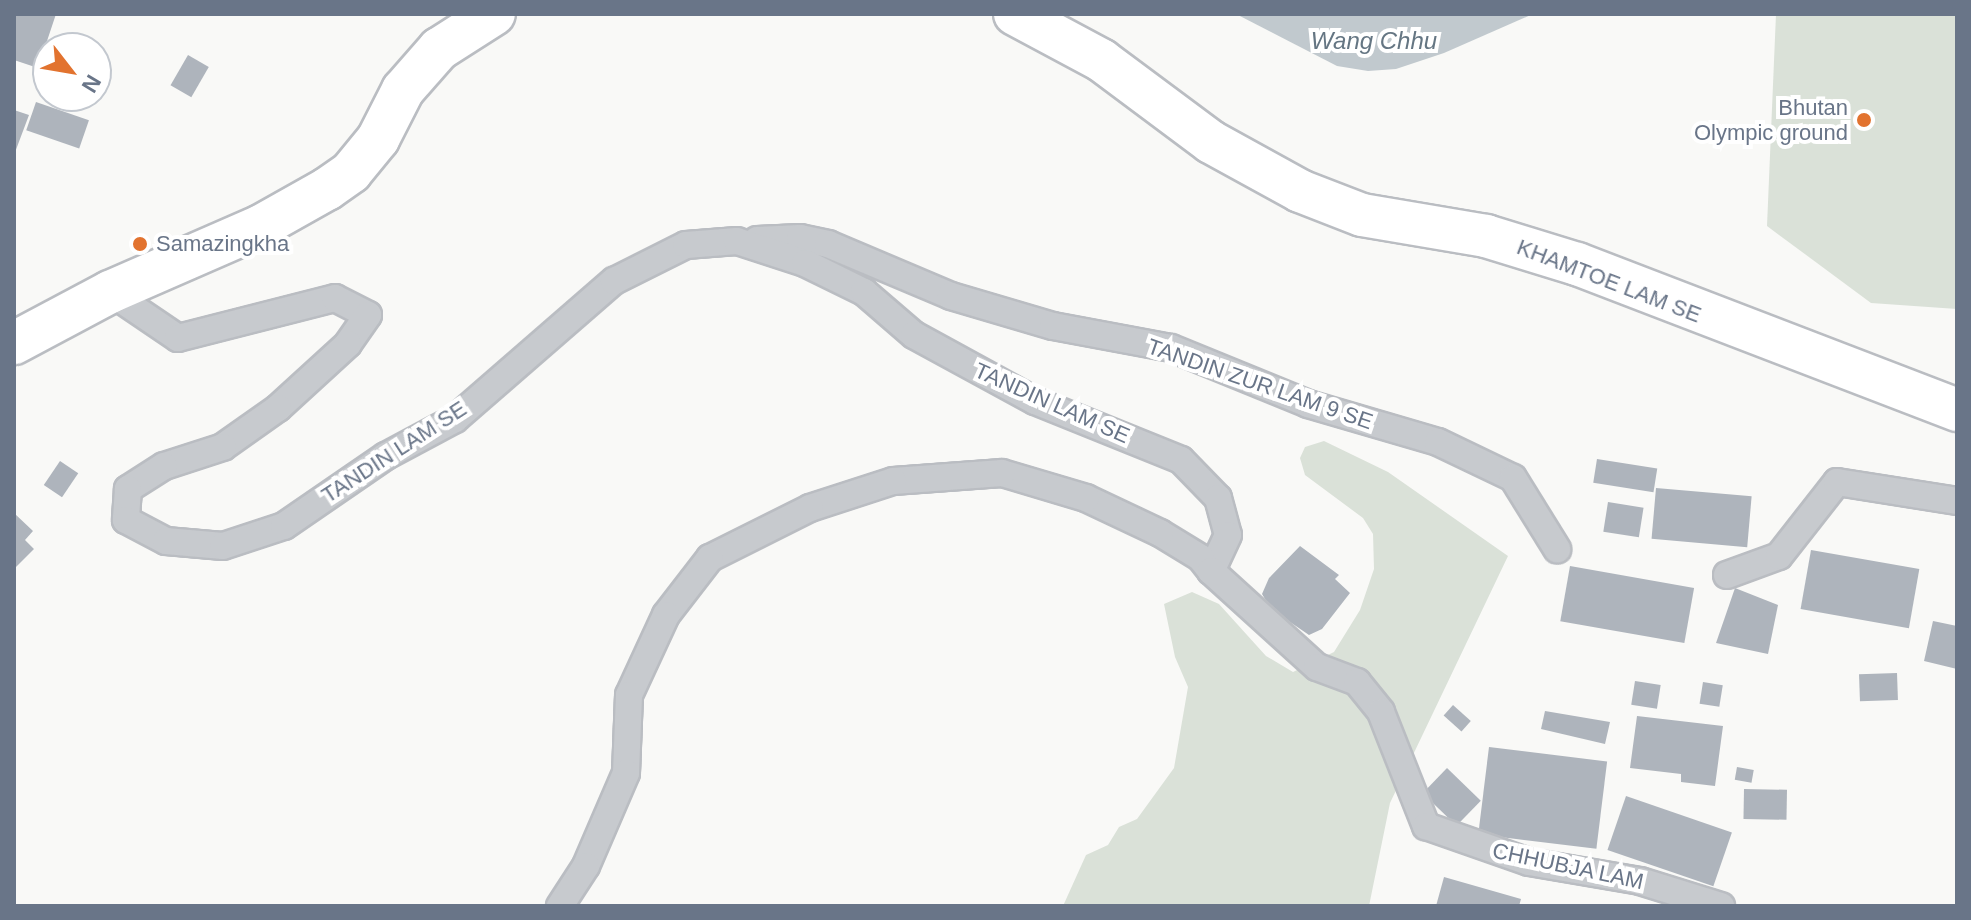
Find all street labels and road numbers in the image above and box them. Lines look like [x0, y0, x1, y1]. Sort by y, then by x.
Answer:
street label: KHAMTOE LAM SE [1513, 234, 1705, 328]
street label: TANDIN ZUR LAM 9 SE [1144, 333, 1376, 435]
street label: TANDIN LAM SE [970, 357, 1134, 449]
street label: TANDIN LAM SE [317, 395, 471, 509]
street label: CHHUBJA LAM [1489, 837, 1647, 895]

